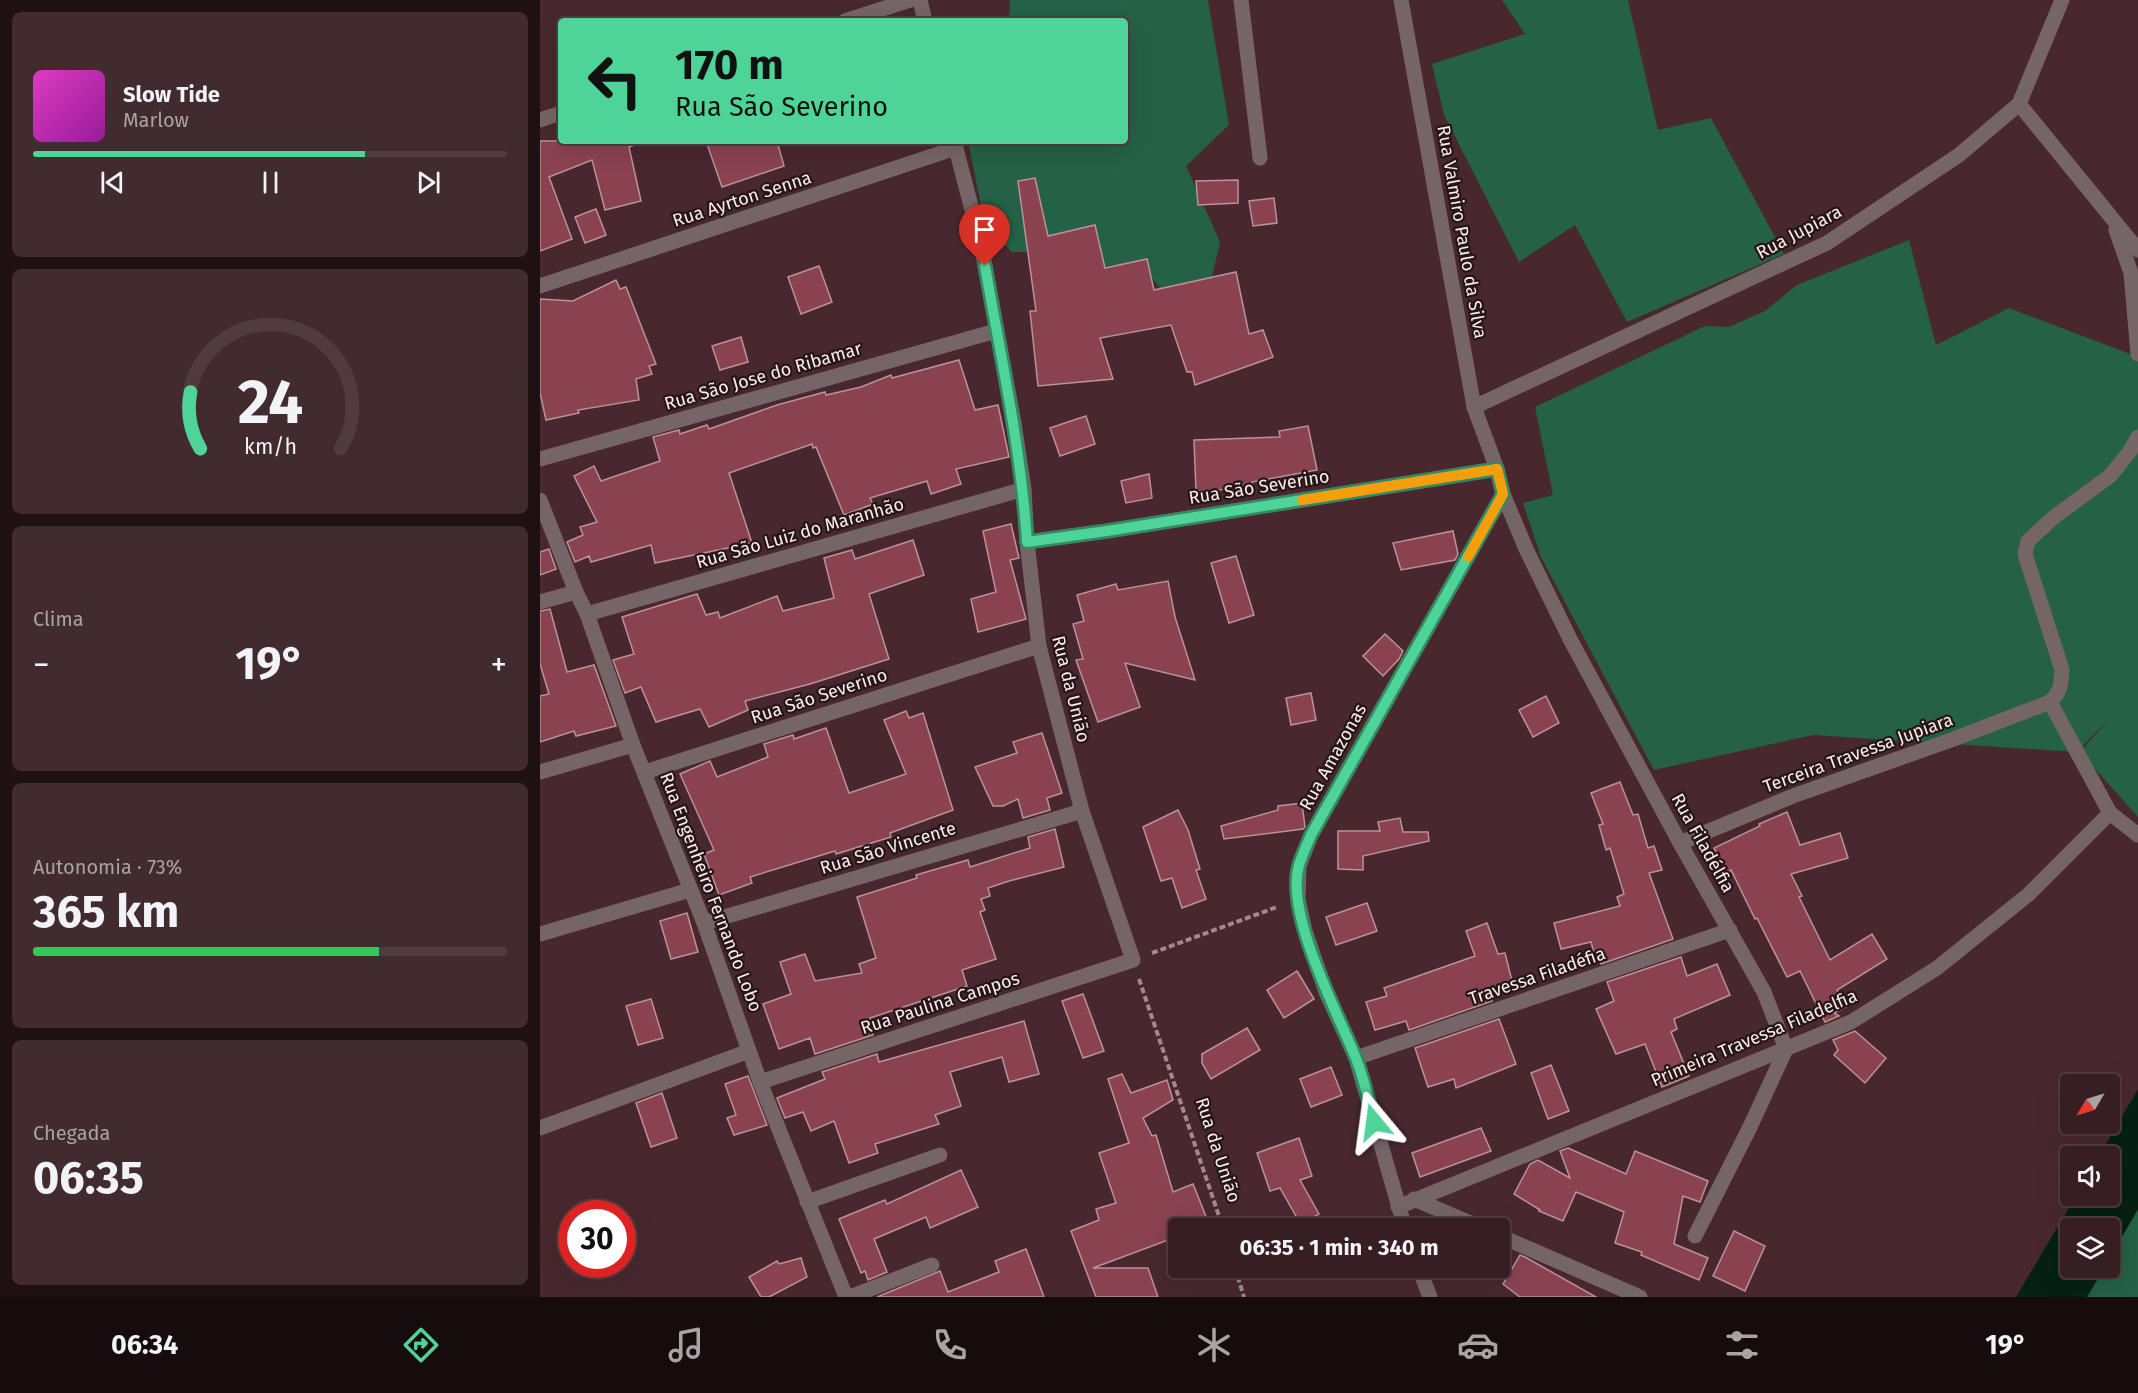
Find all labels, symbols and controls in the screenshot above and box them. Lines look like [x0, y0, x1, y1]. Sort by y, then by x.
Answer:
text: 170 m [675, 40, 784, 90]
icon: left [576, 42, 654, 120]
text: Slow Tide [123, 81, 220, 108]
text: Rua São Severino [675, 91, 888, 123]
text: Marlow [123, 108, 189, 132]
street label: Rua Valmiro Paulo da Silva [1432, 124, 1492, 340]
icon: previous [96, 166, 129, 199]
icon: pause [254, 166, 287, 199]
icon: next [412, 166, 445, 199]
street label: Rua Ayrton Senna [670, 166, 814, 232]
street label: Rua Jupiara [1753, 200, 1845, 264]
pin [959, 204, 1010, 266]
icon: arrive [968, 213, 1001, 246]
street label: Rua São Jose do Ribamar [662, 337, 864, 415]
text: 24 [237, 365, 303, 440]
text: km/h [243, 434, 297, 460]
street label: Rua São Severino [1187, 465, 1331, 509]
street label: Rua São Luiz do Maranhão [694, 493, 906, 573]
text: Clima [33, 607, 84, 631]
street label: Rua da União [1047, 633, 1095, 745]
text: 19° [235, 637, 305, 691]
text: − [33, 645, 50, 685]
text: + [491, 645, 507, 685]
street label: Rua São Severino [748, 664, 890, 728]
street label: Rua Amazonas [1295, 700, 1371, 814]
street label: Terceira Travessa Jupiara [1760, 708, 1956, 798]
street label: Rua Engenheiro Fernando Lobo [655, 769, 767, 1015]
street label: Rua Filadélfia [1667, 789, 1739, 897]
street label: Rua São Vincente [817, 817, 959, 879]
text: Autonomia · 73% [33, 855, 182, 879]
text: 365 km [33, 885, 179, 939]
street label: Travessa Filadéfia [1466, 942, 1608, 1010]
street label: Rua Paulina Campos [858, 967, 1022, 1039]
street label: Primeira Travessa Filadelfia [1648, 985, 1860, 1091]
north arrow [2060, 1074, 2120, 1134]
map controls [2060, 1074, 2120, 1278]
position arrow [1342, 1090, 1406, 1154]
street label: Rua da União [1191, 1095, 1245, 1205]
text: Chegada [33, 1121, 110, 1145]
button: sound [2060, 1146, 2120, 1206]
text: 06:35 [33, 1151, 144, 1205]
speed limit sign: 30 [558, 1200, 636, 1278]
button: layers [2060, 1218, 2120, 1278]
text: 06:35 · 1 min · 340 m [1240, 1234, 1438, 1261]
icon: directions [400, 1324, 442, 1366]
icon: music [665, 1324, 707, 1366]
icon: phone [929, 1324, 971, 1366]
icon: climate [1193, 1324, 1235, 1366]
icon: car [1457, 1324, 1499, 1366]
icon: filters [1721, 1324, 1763, 1366]
text: 06:34 [111, 1329, 178, 1361]
text: 19° [1985, 1329, 2027, 1361]

